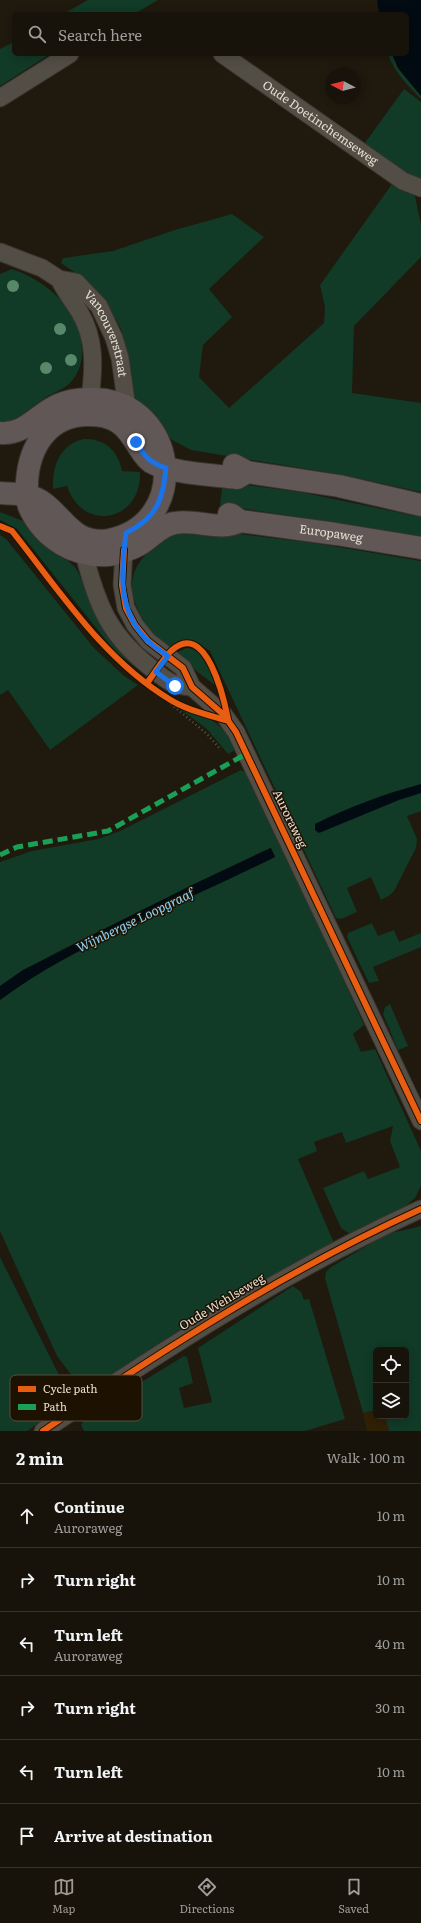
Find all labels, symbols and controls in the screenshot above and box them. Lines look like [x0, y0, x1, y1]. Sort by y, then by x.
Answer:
search box [12, 12, 409, 56]
icon: search [26, 23, 48, 45]
text: Search here [58, 23, 142, 46]
north arrow [325, 68, 361, 104]
street label: Oude Doetinchemseweg [259, 75, 383, 169]
street label: Vancouverstraat [80, 286, 133, 378]
route end [127, 433, 145, 451]
street label: Europaweg [298, 519, 365, 546]
route start [166, 677, 184, 695]
street label: Auroraweg [269, 786, 313, 851]
water label: Wijnbergse Loopgraaf [73, 882, 199, 956]
street label: Oude Wehlseweg [175, 1268, 268, 1334]
map controls [373, 1347, 409, 1419]
button: locate [373, 1347, 409, 1383]
legend [10, 1375, 142, 1421]
text: Cycle path [43, 1380, 98, 1396]
button: layers [373, 1383, 409, 1419]
text: Path [43, 1398, 67, 1414]
text: 2 min [16, 1445, 64, 1470]
text: Walk · 100 m [327, 1448, 405, 1467]
text: Continue [54, 1495, 124, 1518]
icon: ahead [16, 1505, 38, 1527]
text: 10 m [377, 1506, 405, 1525]
text: Auroraweg [54, 1518, 122, 1537]
text: Turn right [54, 1568, 136, 1591]
icon: right [16, 1569, 38, 1591]
text: 10 m [377, 1570, 405, 1589]
text: Turn left [54, 1623, 123, 1646]
icon: left [16, 1633, 38, 1655]
text: 40 m [375, 1634, 405, 1653]
text: Auroraweg [54, 1646, 122, 1665]
text: Turn right [54, 1696, 136, 1719]
icon: right [16, 1697, 38, 1719]
text: 30 m [375, 1698, 405, 1717]
text: Turn left [54, 1760, 123, 1783]
icon: left [16, 1761, 38, 1783]
text: 10 m [377, 1762, 405, 1781]
text: Arrive at destination [54, 1824, 213, 1847]
icon: arrive [16, 1825, 38, 1847]
tab: Map [52, 1876, 75, 1916]
tab: Directions [179, 1876, 234, 1916]
tab: Saved [338, 1876, 369, 1916]

